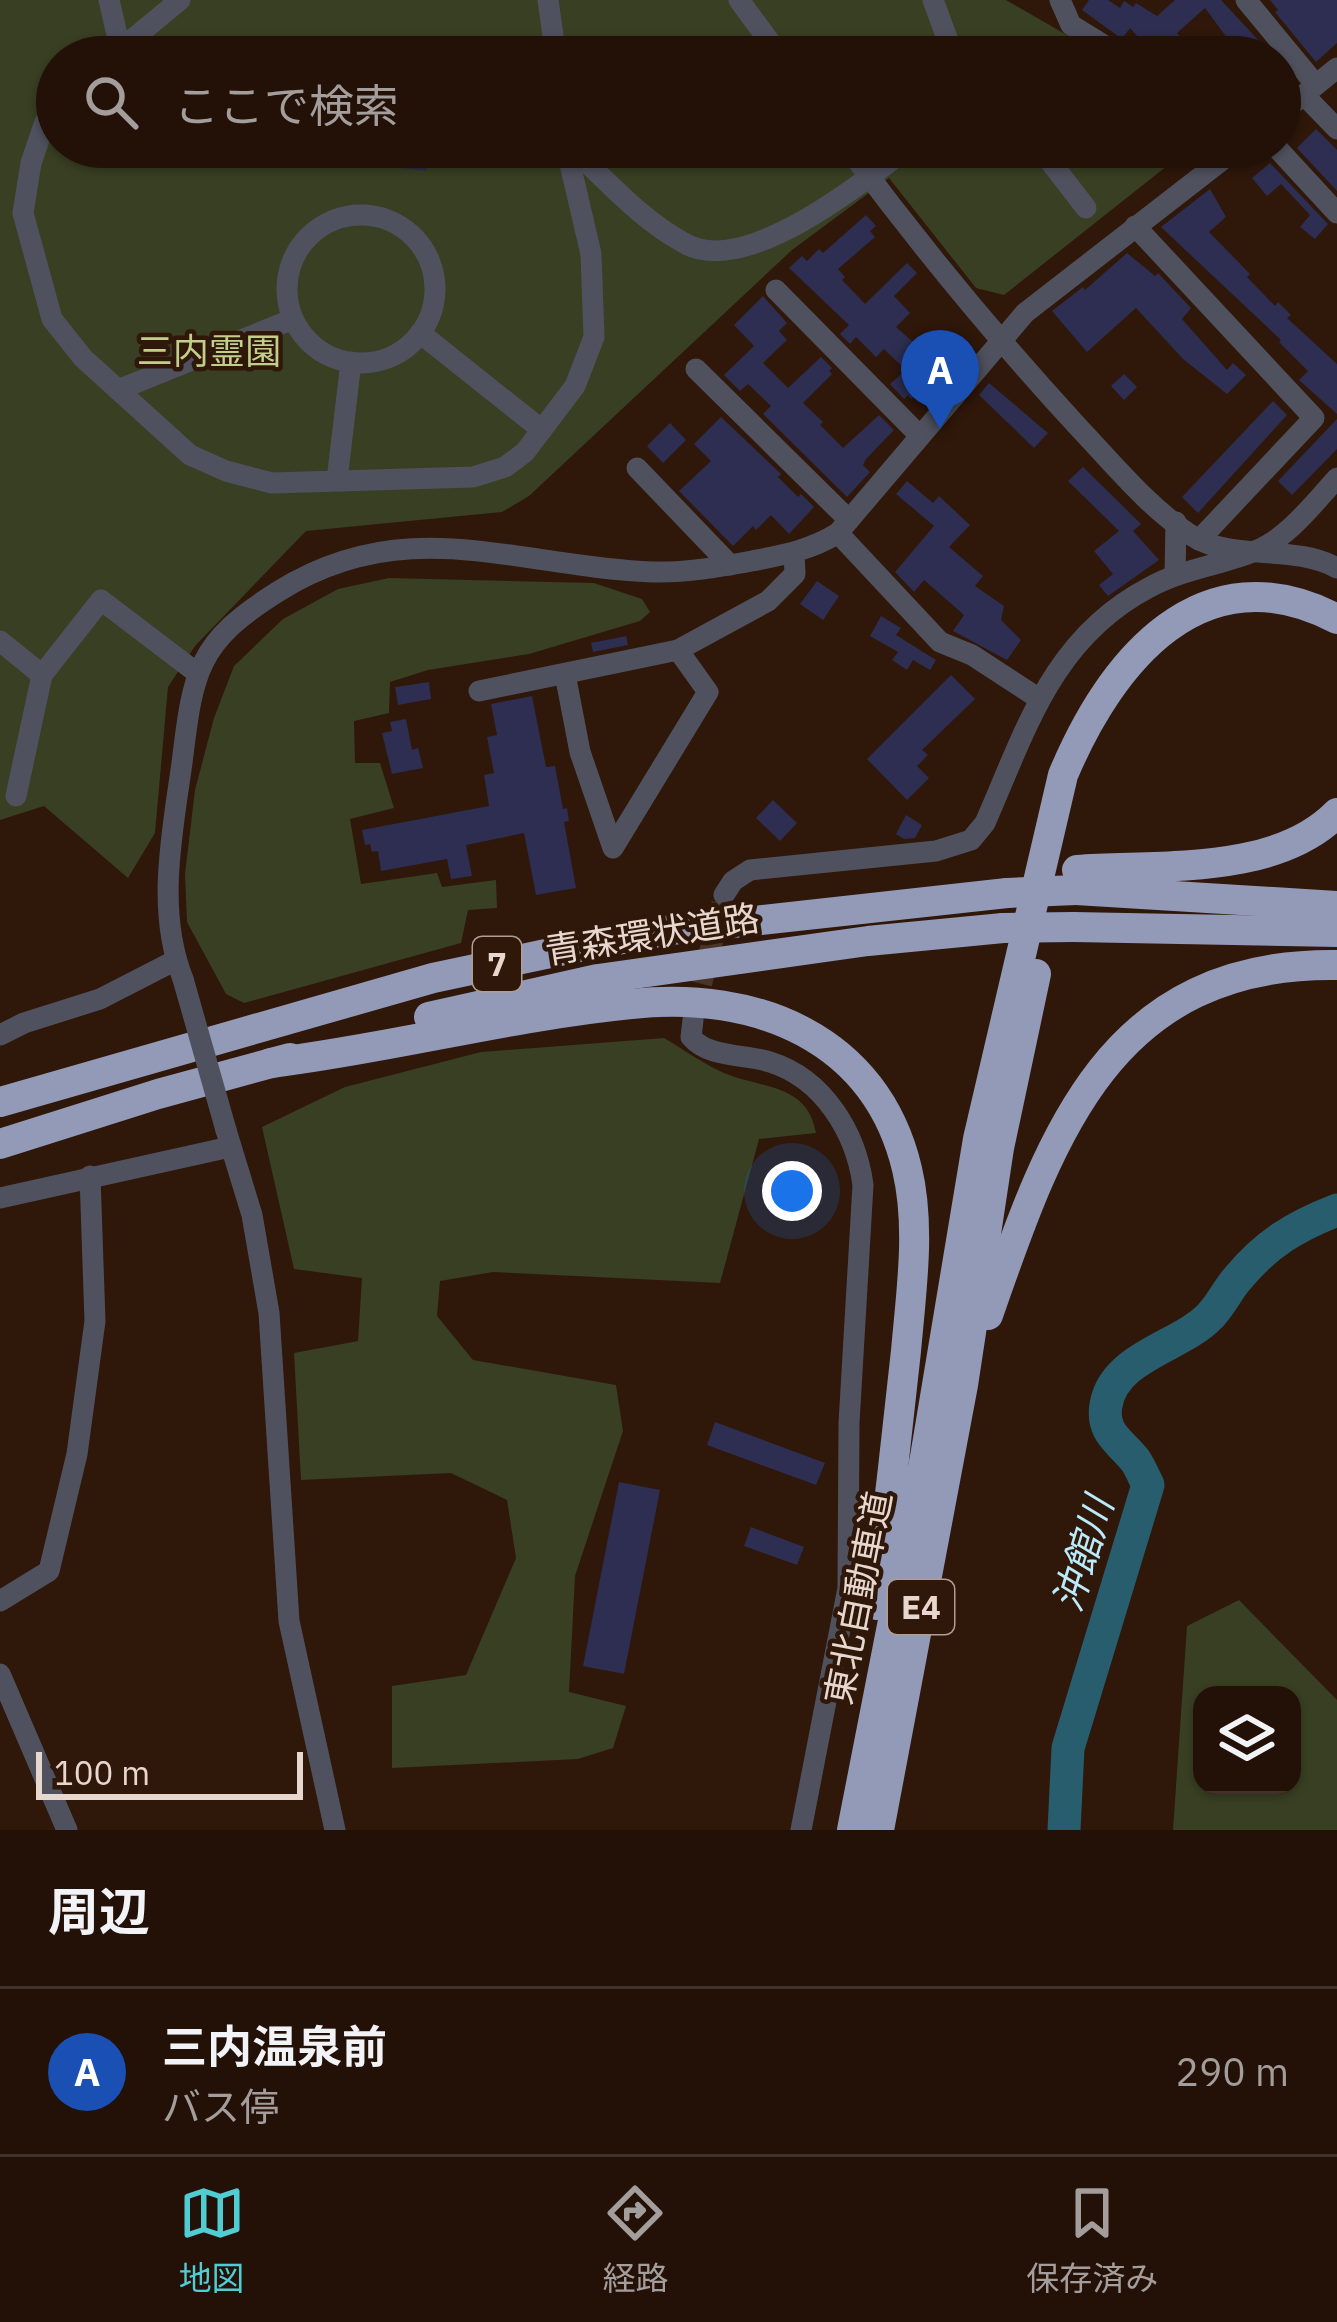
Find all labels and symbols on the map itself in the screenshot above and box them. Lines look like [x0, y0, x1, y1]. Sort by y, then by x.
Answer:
park label: 三内霊園 [137, 327, 281, 374]
pin: A [901, 330, 979, 429]
street label: 青森環状道路 [542, 893, 762, 974]
road number: 7 [473, 937, 521, 991]
your location [762, 1161, 822, 1221]
street label: 東北自動車道 [814, 1487, 901, 1708]
water label: 沖館川 [1041, 1487, 1125, 1617]
road number: E4 [888, 1580, 954, 1634]
scale bar [36, 1746, 303, 1799]

